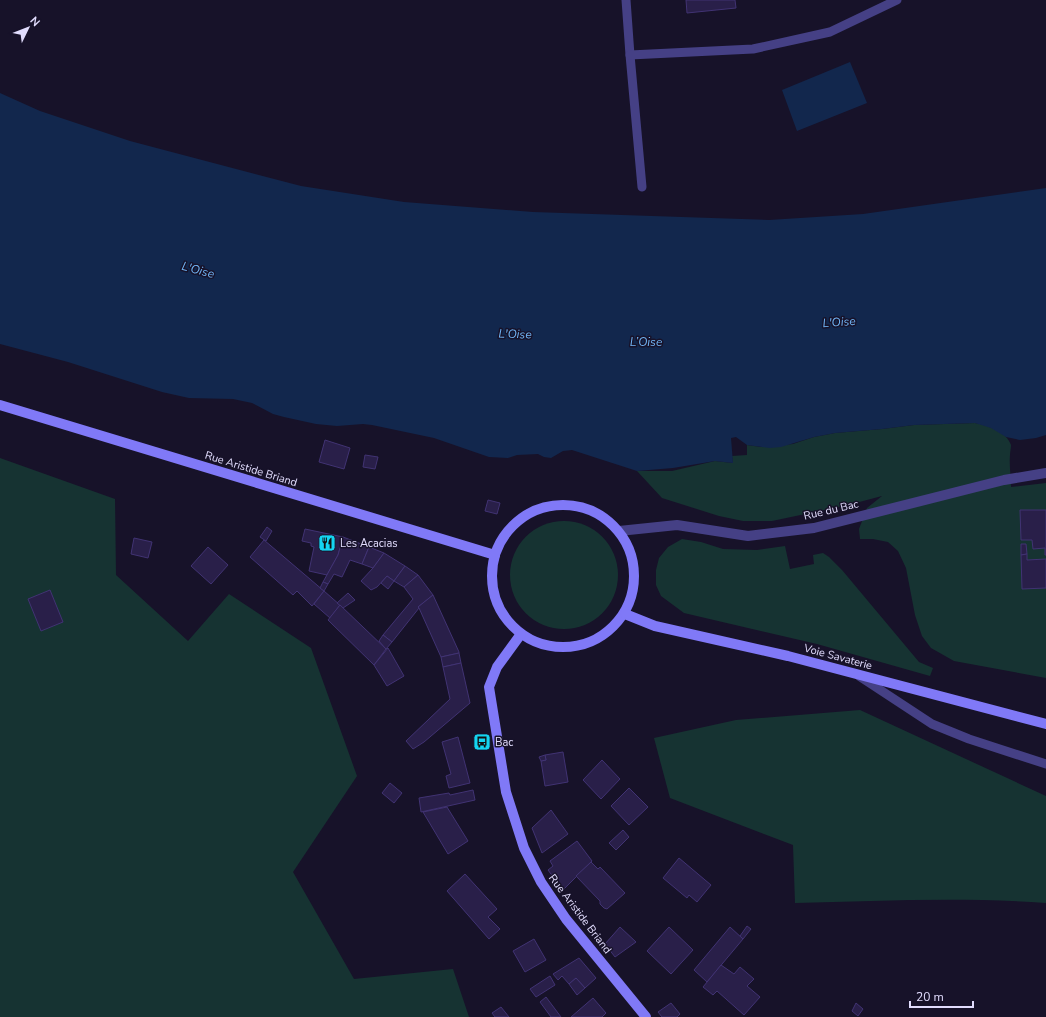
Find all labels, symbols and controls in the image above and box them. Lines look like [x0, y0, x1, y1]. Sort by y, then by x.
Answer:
north arrow [8, 8, 48, 48]
text: N [27, 13, 43, 30]
water label: L'Oise [180, 258, 217, 282]
water label: L'Oise [822, 313, 857, 331]
water label: L'Oise [498, 325, 533, 343]
water label: L’Oise [630, 334, 663, 350]
street label: Rue Aristide Briand [203, 448, 299, 490]
street label: Rue du Bac [802, 496, 860, 524]
restaurant icon: Les Acacias [317, 533, 337, 553]
place label: Les Acacias [340, 536, 398, 551]
street label: Voie Savaterie [801, 640, 874, 673]
bus stop icon: Bac [472, 732, 492, 752]
place label: Bac [495, 735, 513, 750]
street label: Rue Aristide Briand [545, 871, 615, 957]
scale bar [910, 983, 973, 1009]
text: 20 m [916, 989, 944, 1005]

